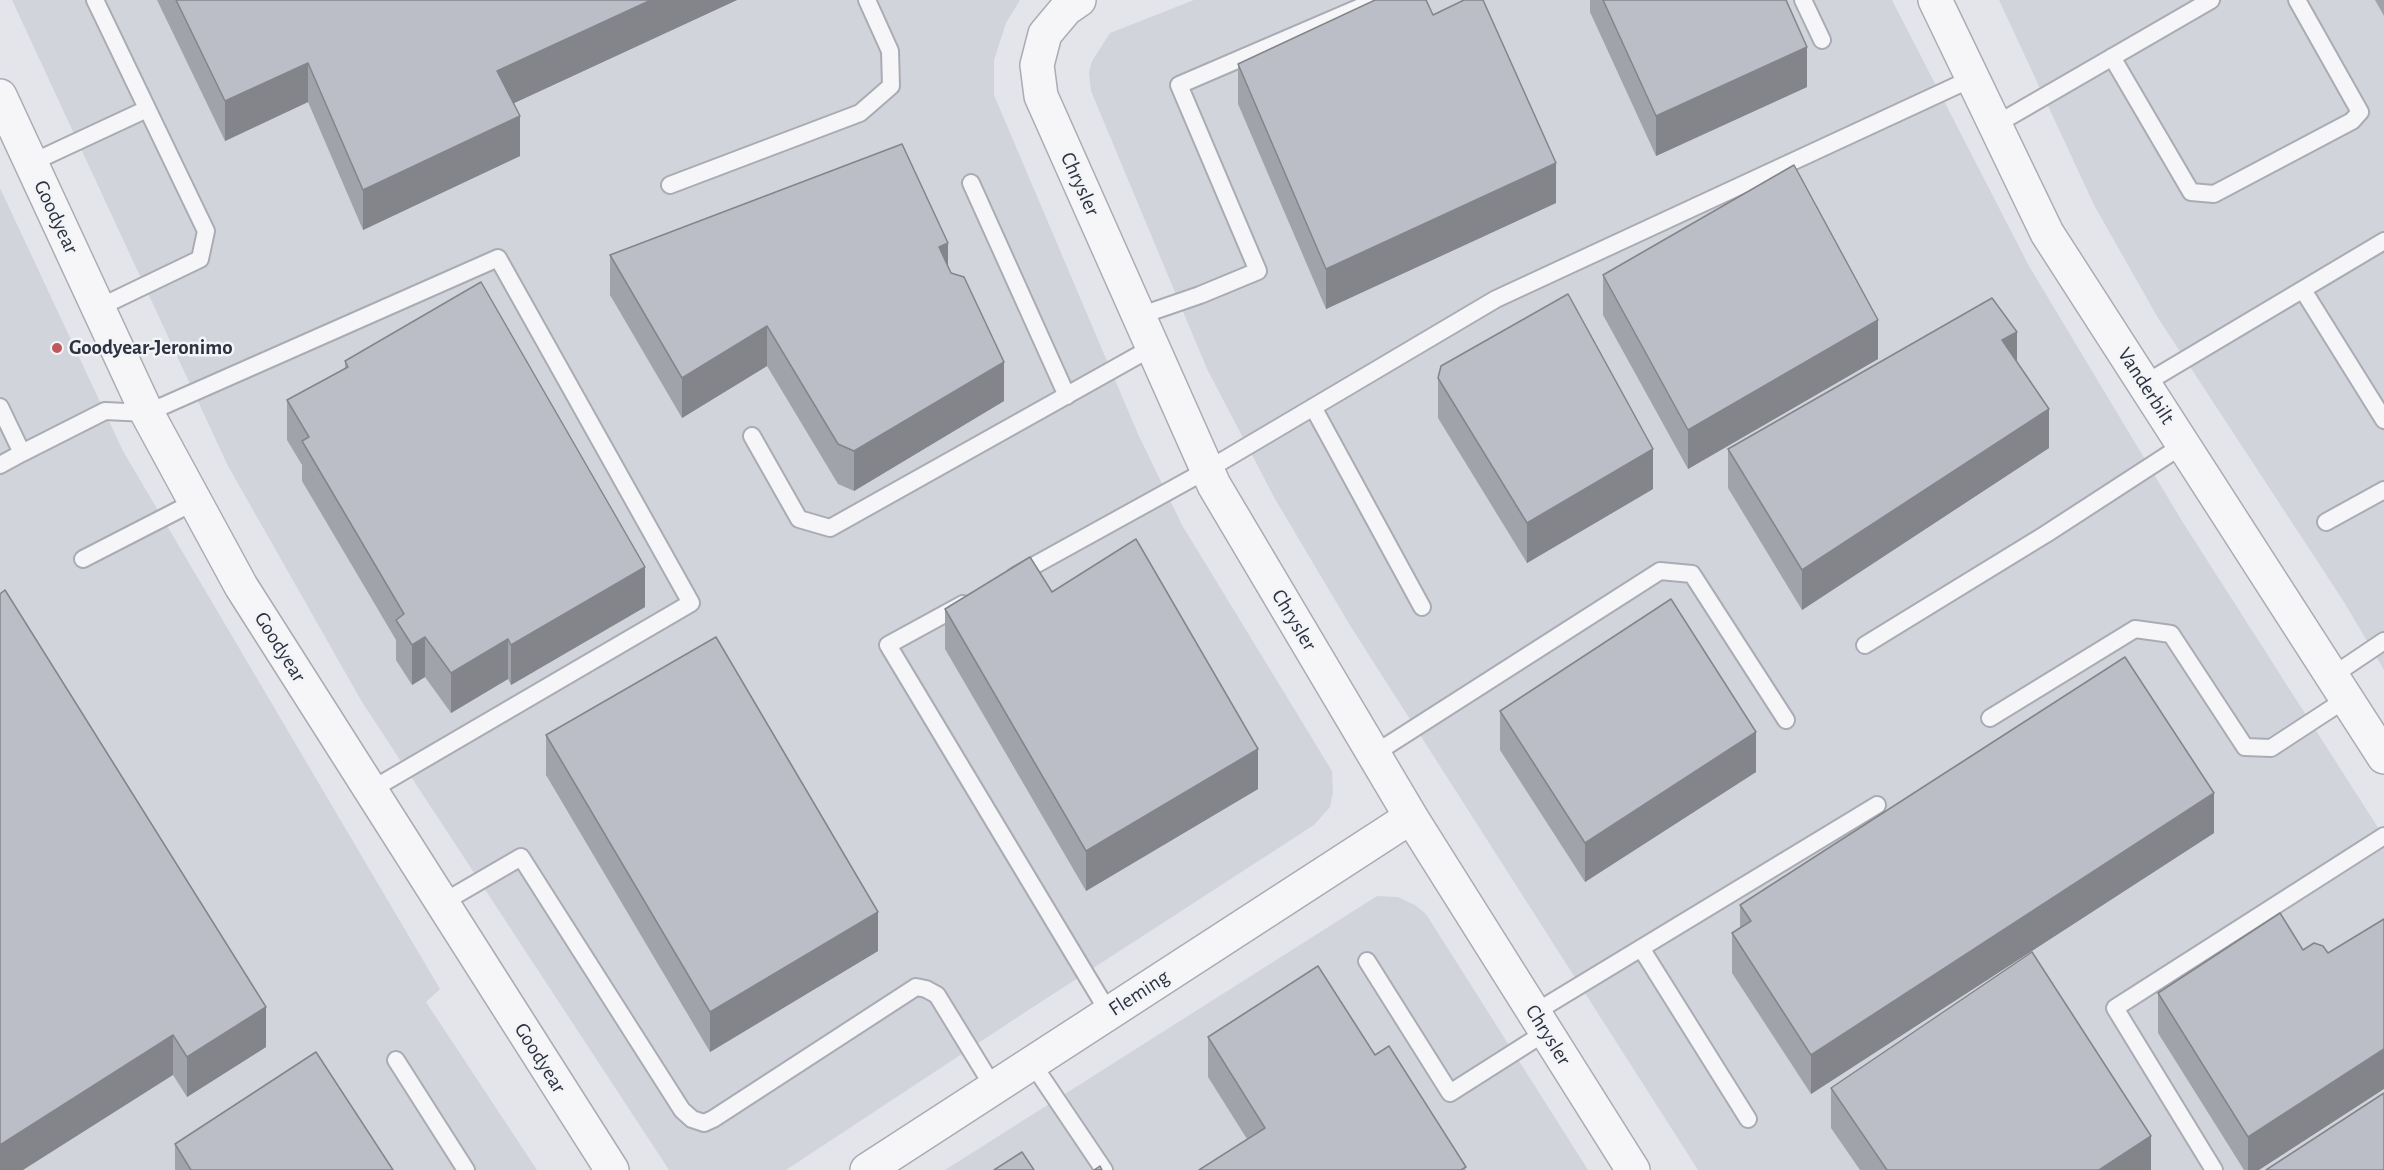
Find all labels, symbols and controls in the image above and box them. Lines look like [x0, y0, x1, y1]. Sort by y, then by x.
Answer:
street label: Chrysler [1055, 148, 1105, 220]
street label: Goodyear [28, 176, 84, 258]
place label: Goodyear-Jeronimo [69, 335, 233, 361]
marker: Goodyear-Jeronimo [50, 341, 64, 355]
street label: Vanderbilt [2112, 343, 2180, 429]
street label: Chrysler [1266, 585, 1322, 655]
street label: Goodyear [249, 607, 311, 687]
street label: Fleming [1104, 964, 1174, 1022]
street label: Chrysler [1520, 1000, 1576, 1070]
street label: Goodyear [509, 1018, 571, 1098]

